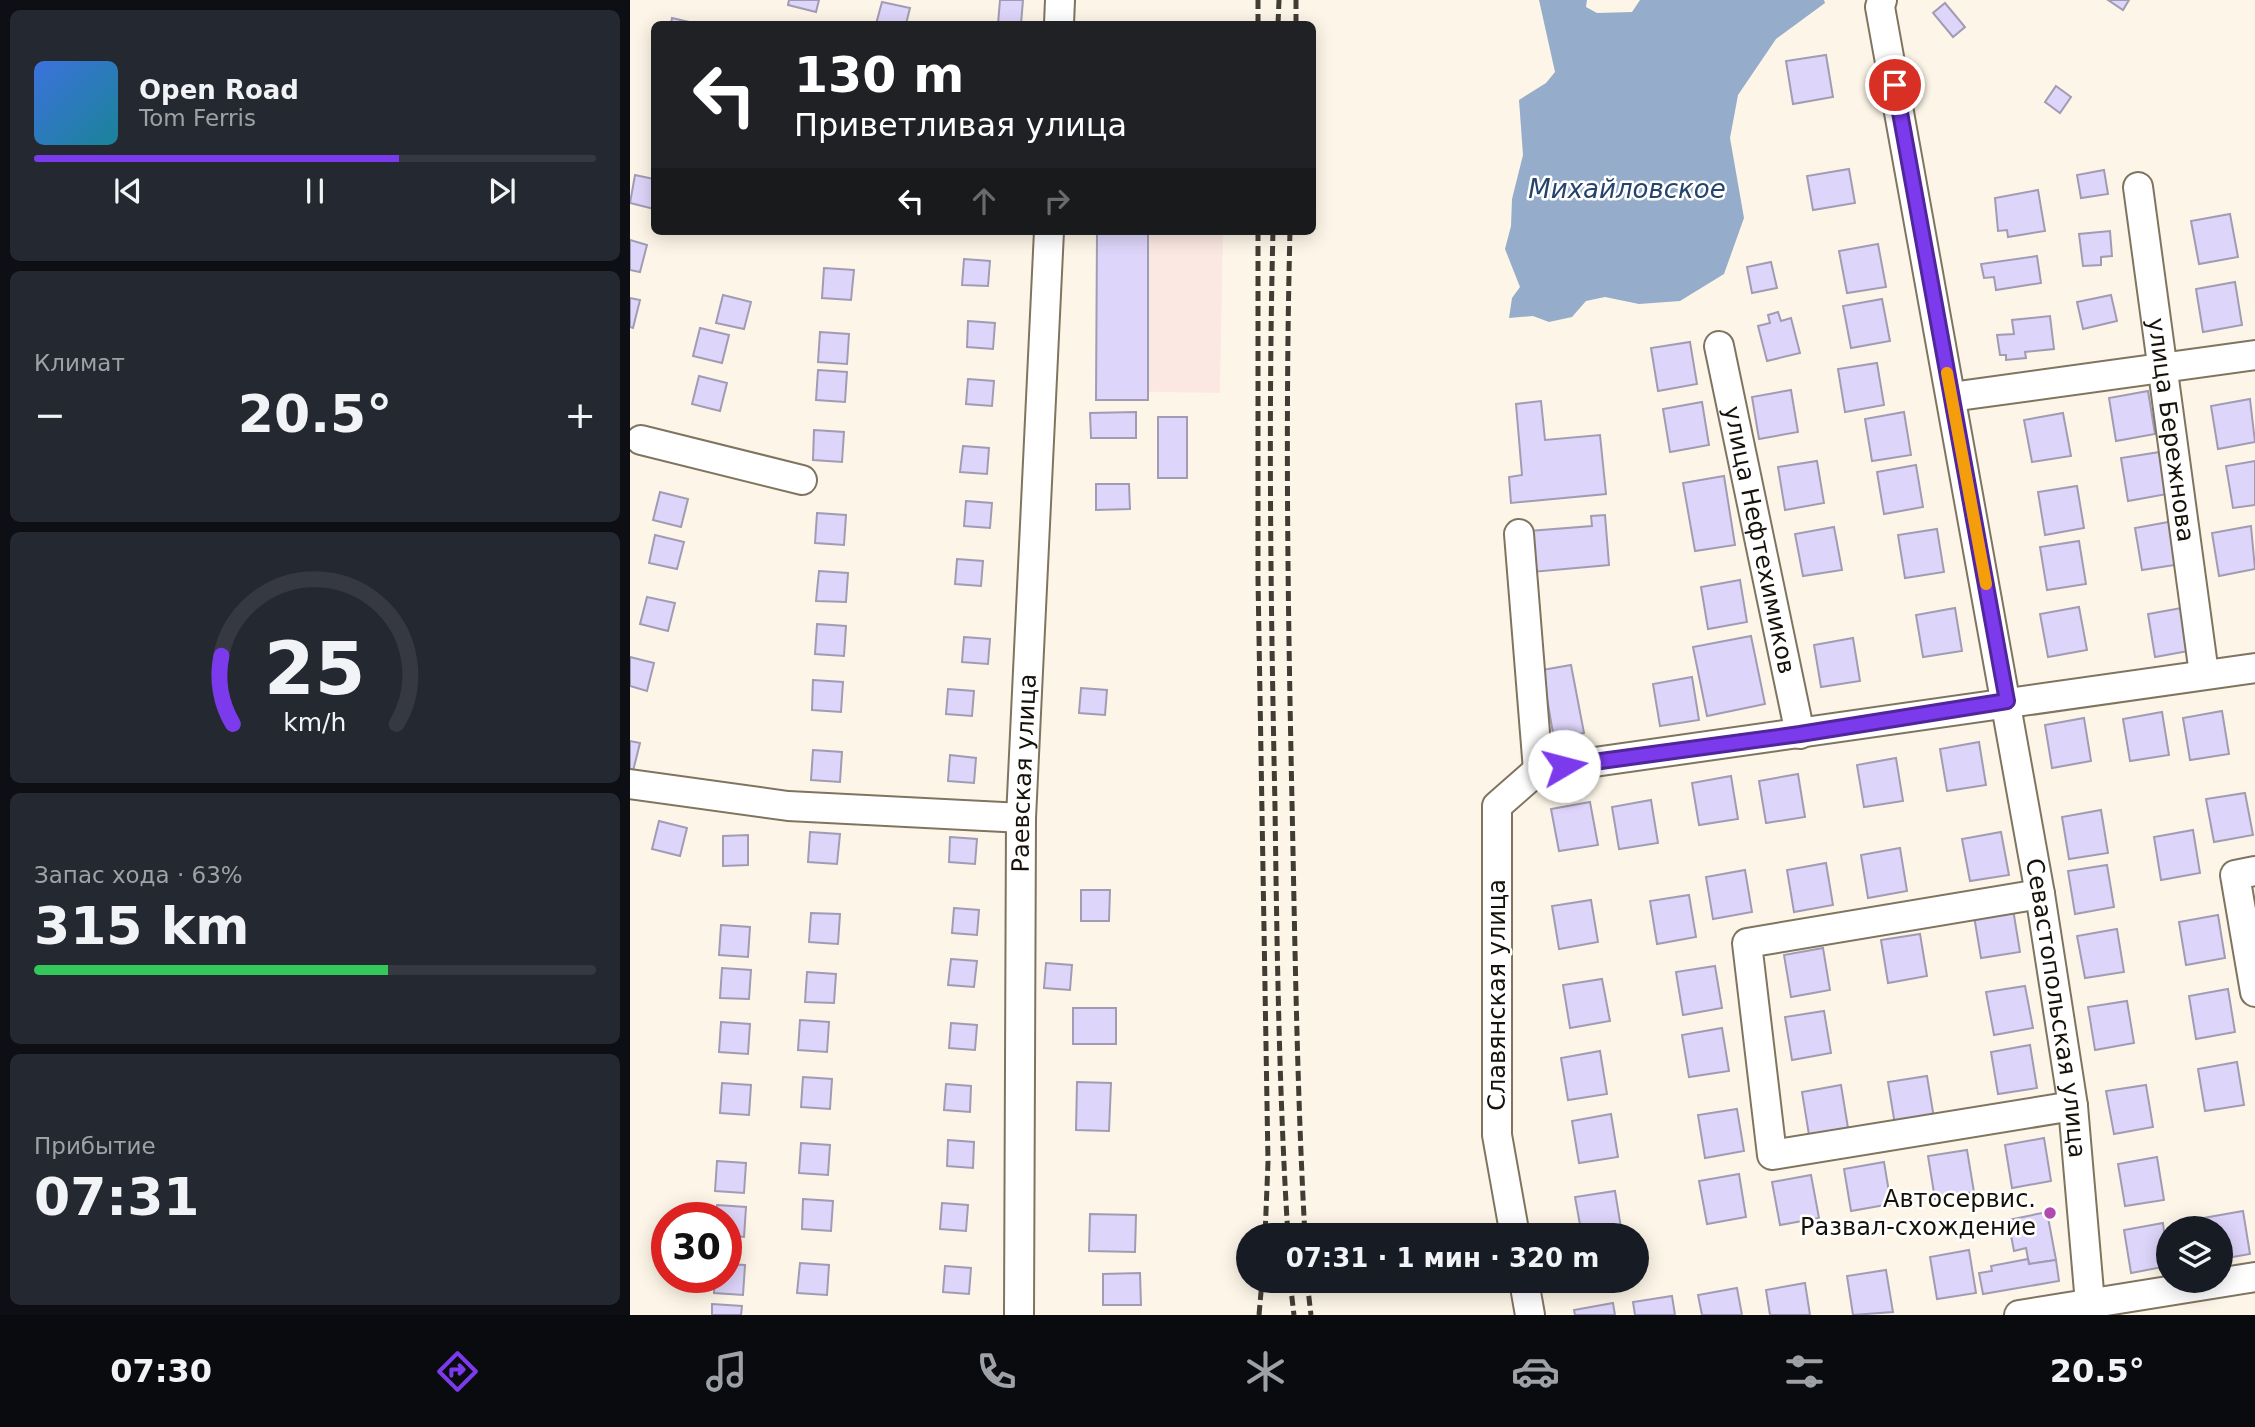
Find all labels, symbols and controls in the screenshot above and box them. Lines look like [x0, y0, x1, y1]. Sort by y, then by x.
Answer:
text: 130 m [794, 47, 964, 104]
icon: left [679, 49, 770, 140]
pin [1865, 55, 1925, 115]
icon: arrive [1876, 66, 1914, 104]
text: Open Road [139, 75, 299, 105]
text: Tom Ferris [139, 105, 256, 131]
text: Приветливая улица [794, 106, 1127, 144]
icon: previous [109, 172, 147, 210]
icon: pause [296, 172, 334, 210]
icon: next [483, 172, 521, 210]
water label: Михайловское [1528, 174, 1726, 204]
icon: left [892, 182, 930, 220]
icon: ahead [965, 182, 1003, 220]
icon: right [1038, 182, 1076, 220]
street label: улица Бережнова [2142, 316, 2200, 544]
text: Климат [34, 350, 125, 376]
text: 20.5° [238, 384, 392, 444]
text: − [34, 393, 66, 437]
text: + [564, 393, 596, 437]
street label: улица Нефтехимиков [1718, 403, 1801, 676]
text: 25 [264, 626, 366, 711]
street label: Раевская улица [1007, 673, 1042, 872]
text: km/h [283, 707, 347, 736]
position arrow [1527, 729, 1601, 803]
street label: Севастопольская улица [2020, 856, 2091, 1159]
text: Запас хода · 63% [34, 862, 243, 888]
street label: Славянская улица [1483, 879, 1511, 1111]
text: 315 km [34, 896, 249, 956]
text: Прибытие [34, 1133, 156, 1159]
text: 07:31 [34, 1167, 200, 1227]
place label: Автосервис. Развал-схождение [1800, 1185, 2036, 1241]
speed limit sign: 30 [651, 1202, 742, 1293]
marker: Автосервис. Развал-схождение [2042, 1205, 2058, 1221]
map controls [2156, 1216, 2233, 1293]
button: layers [2156, 1216, 2233, 1293]
text: 07:31 · 1 мин · 320 m [1286, 1243, 1599, 1273]
icon: directions [433, 1347, 482, 1396]
icon: music [702, 1347, 751, 1396]
icon: phone [972, 1347, 1021, 1396]
icon: climate [1241, 1347, 1290, 1396]
icon: car [1511, 1347, 1560, 1396]
icon: filters [1780, 1347, 1829, 1396]
text: 07:30 [110, 1352, 212, 1390]
text: 20.5° [2050, 1352, 2145, 1390]

